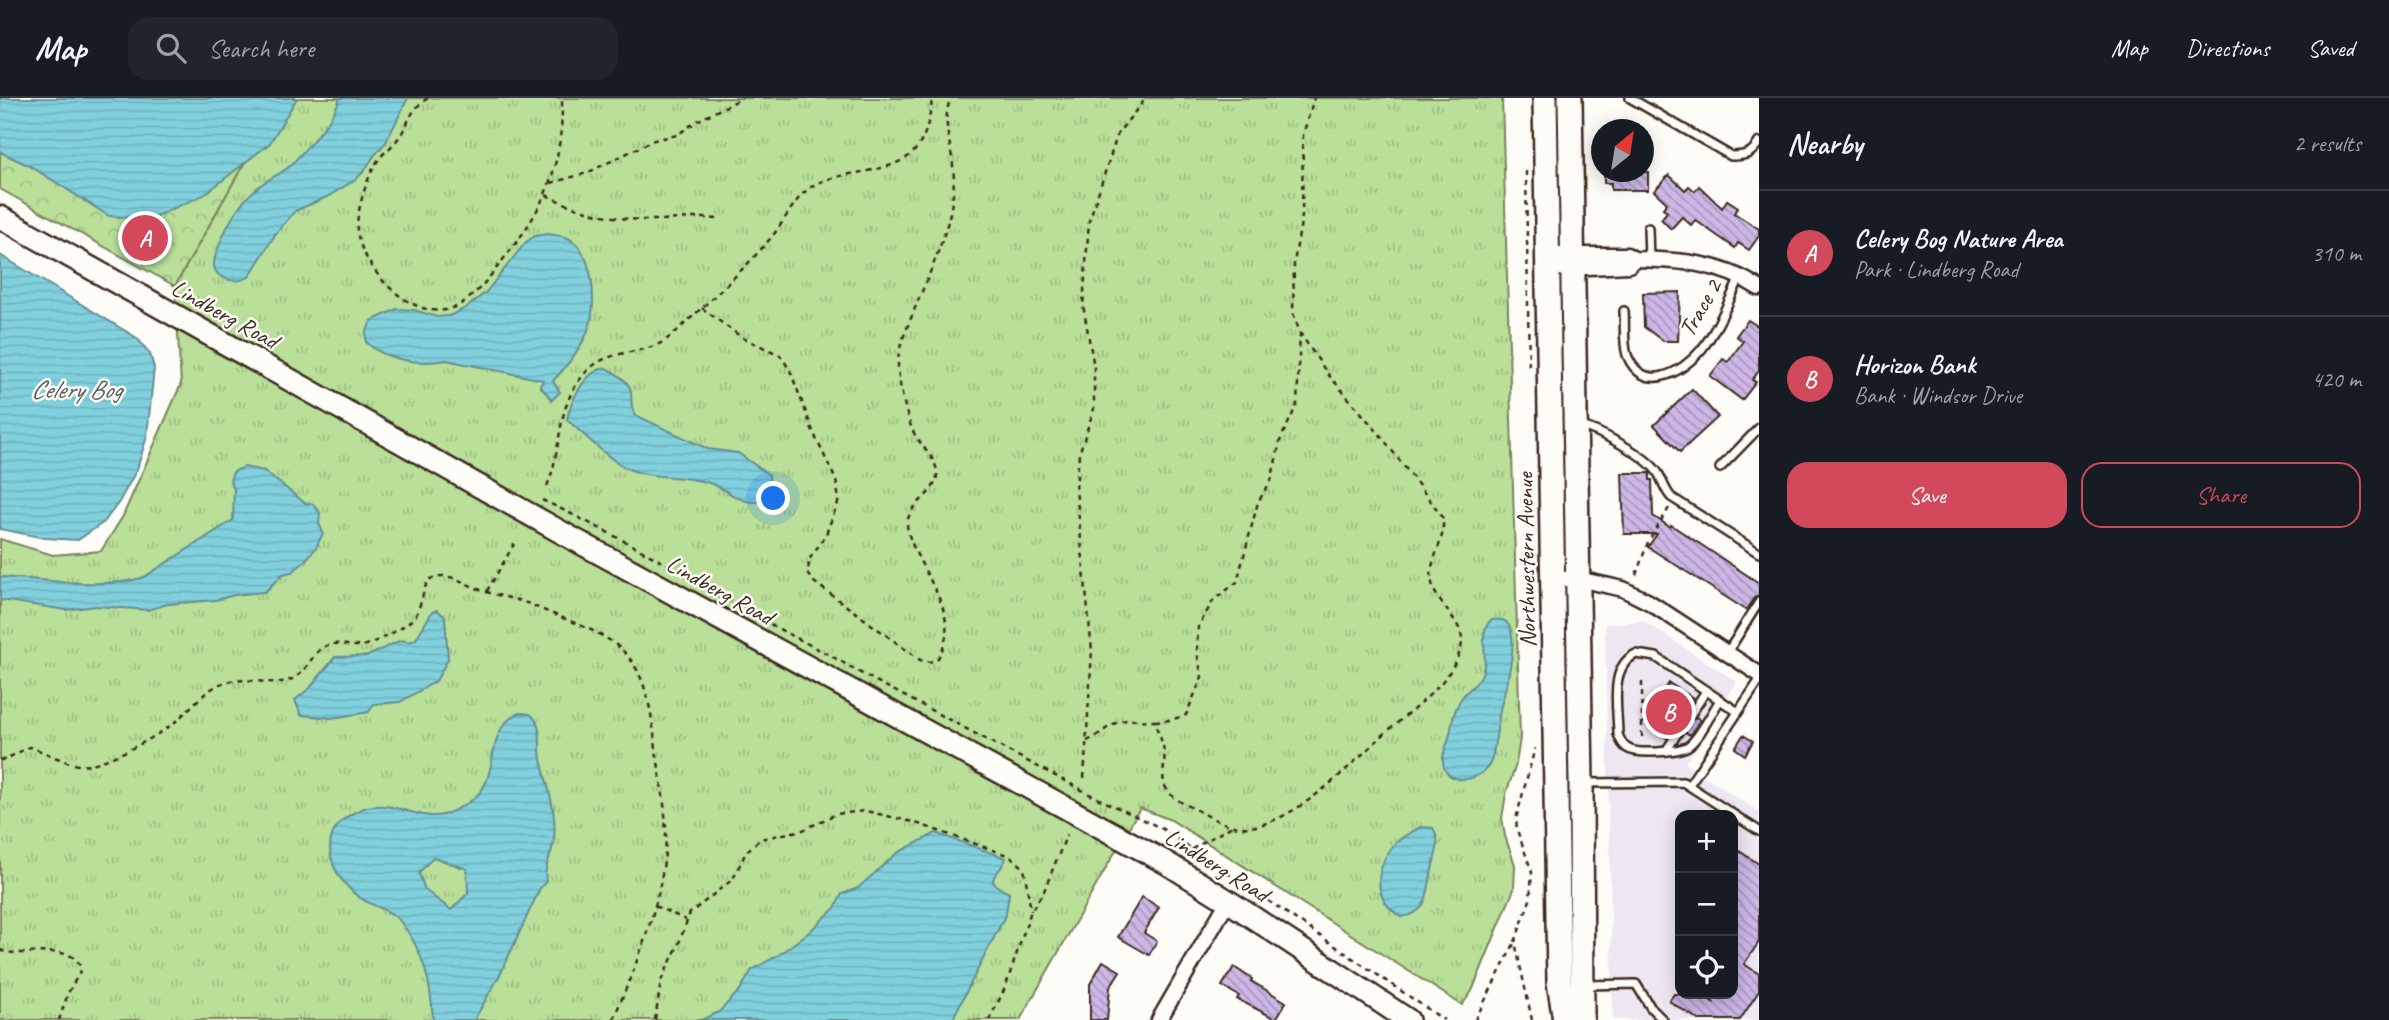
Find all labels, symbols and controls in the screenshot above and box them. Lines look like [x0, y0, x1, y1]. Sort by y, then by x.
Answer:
search box [128, 17, 618, 80]
text: Map [35, 27, 86, 69]
icon: search [152, 29, 190, 67]
text: Search here [208, 32, 314, 65]
text: Map [2111, 33, 2148, 63]
text: Directions [2186, 33, 2269, 63]
text: Saved [2307, 33, 2354, 63]
north arrow [1591, 119, 1654, 182]
text: Nearby [1787, 125, 1863, 163]
text: 2 results [2294, 129, 2361, 158]
pin: A [122, 212, 168, 264]
text: Celery Bog Nature Area [1854, 222, 2063, 255]
text: A [1804, 239, 1816, 268]
text: 310 m [2312, 239, 2361, 268]
text: Park · Lindberg Road [1854, 255, 2018, 284]
street label: Lindberg Road [166, 272, 287, 357]
street label: Trace 2 [1672, 272, 1729, 342]
text: Horizon Bank [1854, 348, 1975, 381]
text: B [1804, 365, 1816, 394]
text: 420 m [2312, 365, 2361, 394]
water label: Celery Bog [31, 373, 125, 406]
text: Bank · Windsor Drive [1854, 381, 2022, 410]
button: Save [1787, 462, 2067, 528]
button: Share [2081, 462, 2361, 528]
street label: Northwestern Avenue [1509, 470, 1543, 648]
your location [756, 481, 790, 515]
street label: Lindberg Road [661, 548, 782, 633]
pin: B [1646, 686, 1692, 738]
map controls [1675, 810, 1738, 999]
button: + [1675, 810, 1738, 873]
street label: Lindberg Road [1159, 821, 1278, 911]
button: − [1675, 873, 1738, 936]
button: locate [1675, 936, 1738, 999]

